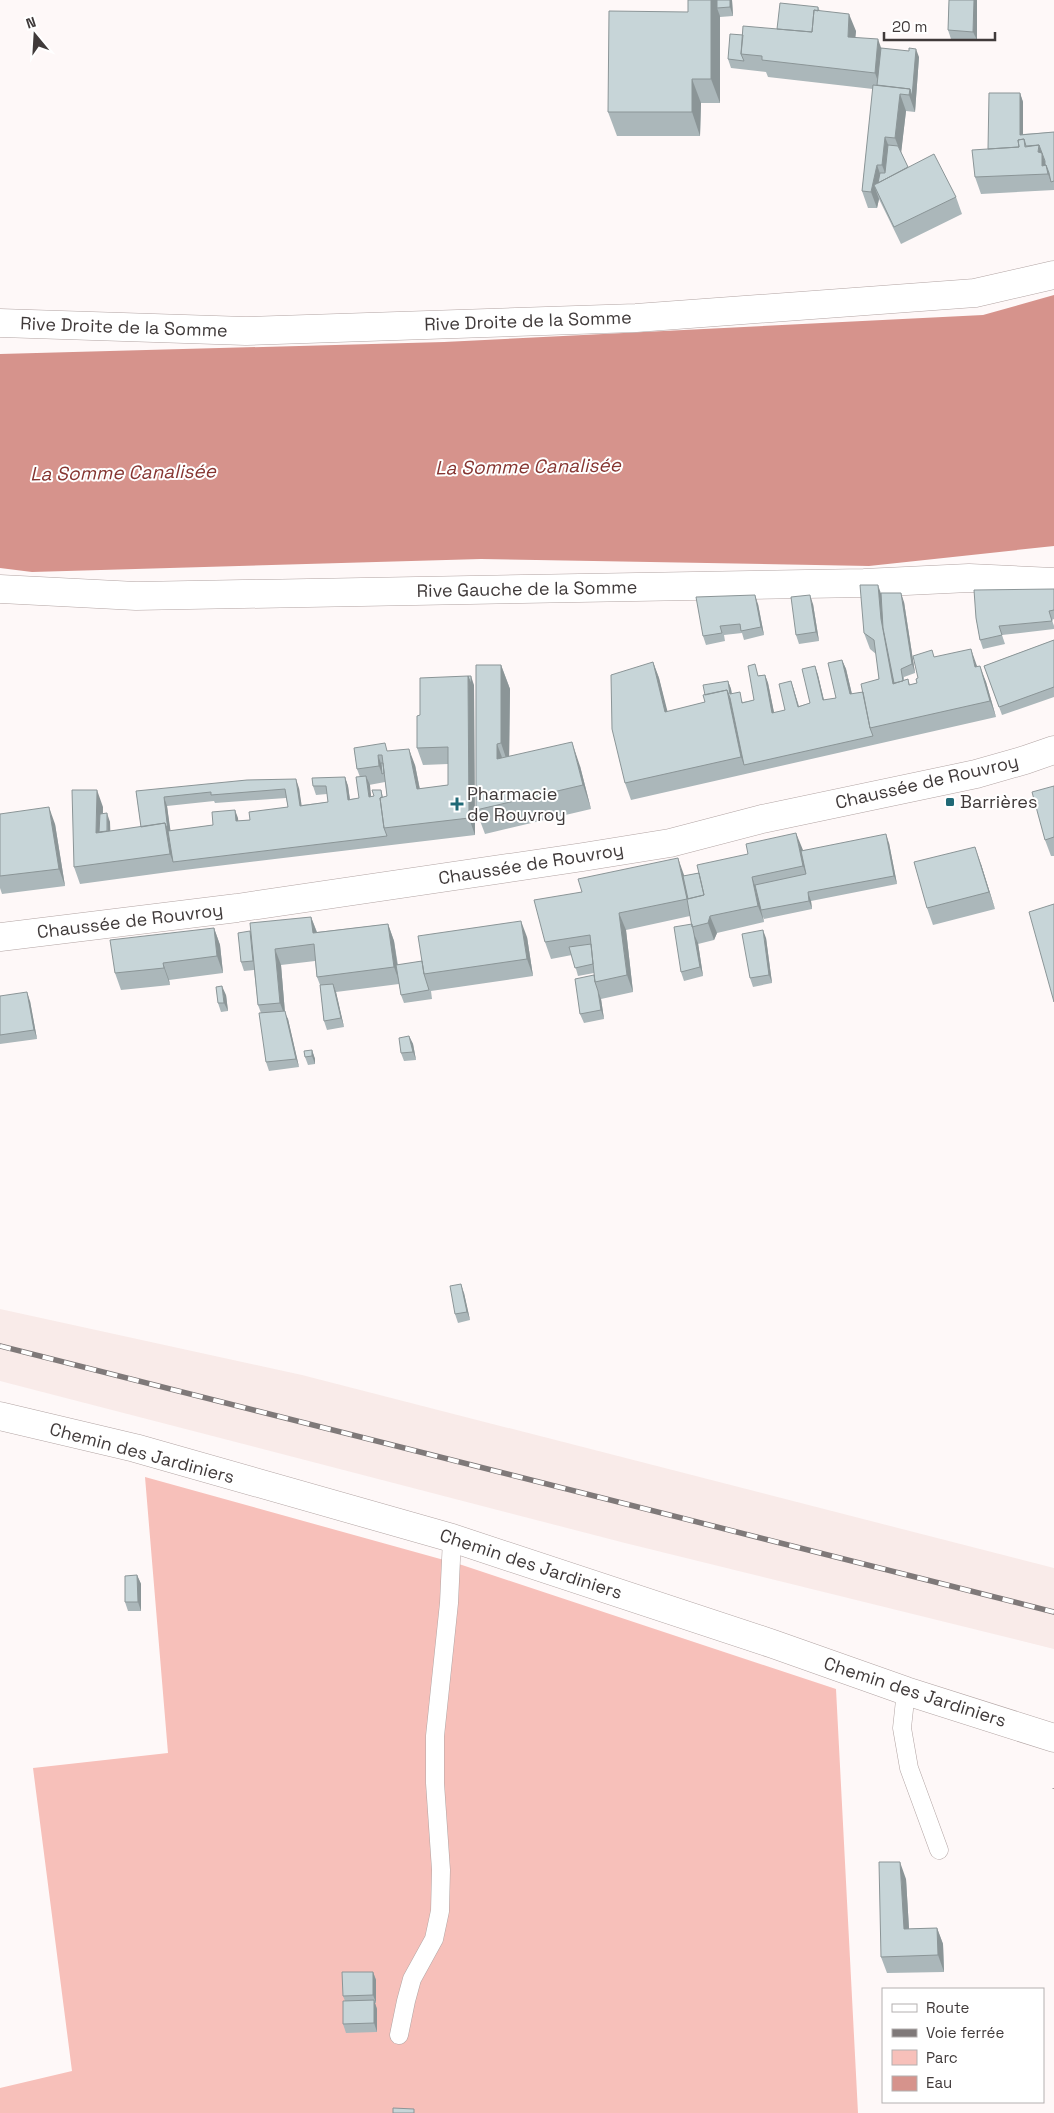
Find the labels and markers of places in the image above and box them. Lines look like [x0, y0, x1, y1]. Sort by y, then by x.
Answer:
place label: Pharmacie de Rouvroy [467, 782, 566, 826]
place label: Barrières [960, 790, 1038, 813]
marker: Barrières [944, 796, 956, 808]
marker: Pharmacie de Rouvroy [451, 798, 463, 810]

